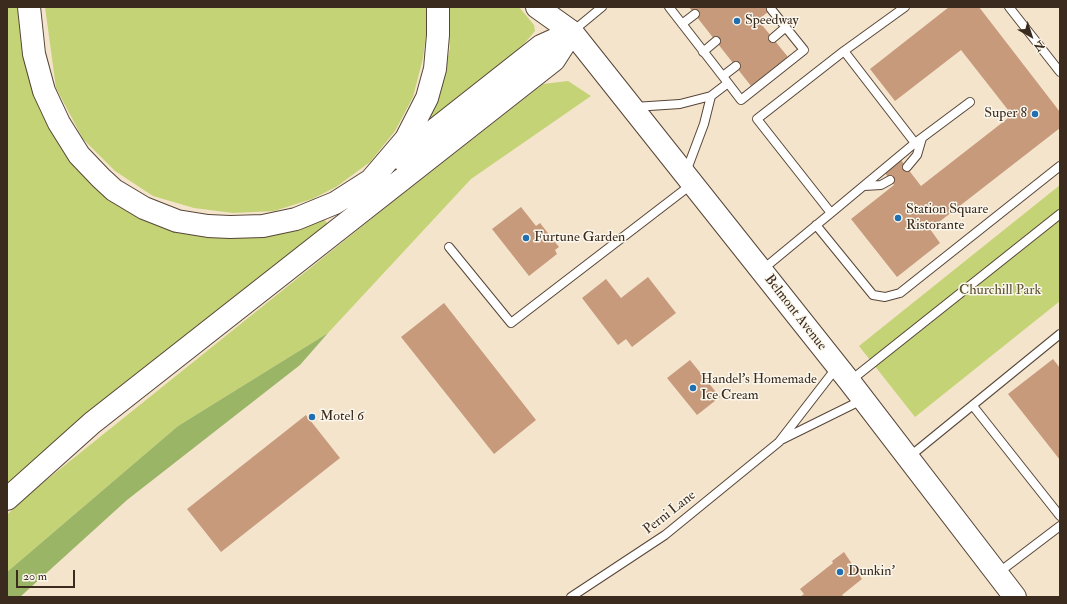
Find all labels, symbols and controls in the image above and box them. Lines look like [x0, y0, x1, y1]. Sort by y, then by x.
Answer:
place label: Speedway [745, 13, 799, 29]
marker: Speedway [732, 16, 742, 26]
north arrow [1011, 16, 1051, 56]
text: N [1031, 38, 1047, 54]
place label: Super 8 [984, 106, 1027, 122]
marker: Super 8 [1030, 109, 1040, 119]
place label: Station Square Ristorante [906, 202, 988, 234]
marker: Station Square Ristorante [893, 213, 903, 223]
place label: Furtune Garden [534, 230, 625, 246]
marker: Furtune Garden [521, 233, 531, 243]
street label: Belmont Avenue [760, 272, 830, 354]
park label: Churchill Park [959, 283, 1041, 299]
place label: Handel's Homemade Ice Cream [701, 372, 817, 404]
marker: Handel's Homemade Ice Cream [688, 383, 698, 393]
place label: Motel 6 [320, 409, 364, 425]
marker: Motel 6 [307, 412, 317, 422]
street label: Perni Lane [640, 487, 700, 539]
scale bar [18, 562, 77, 588]
place label: Dunkin' [848, 564, 895, 580]
marker: Dunkin' [835, 567, 845, 577]
text: 20 m [23, 569, 47, 584]

